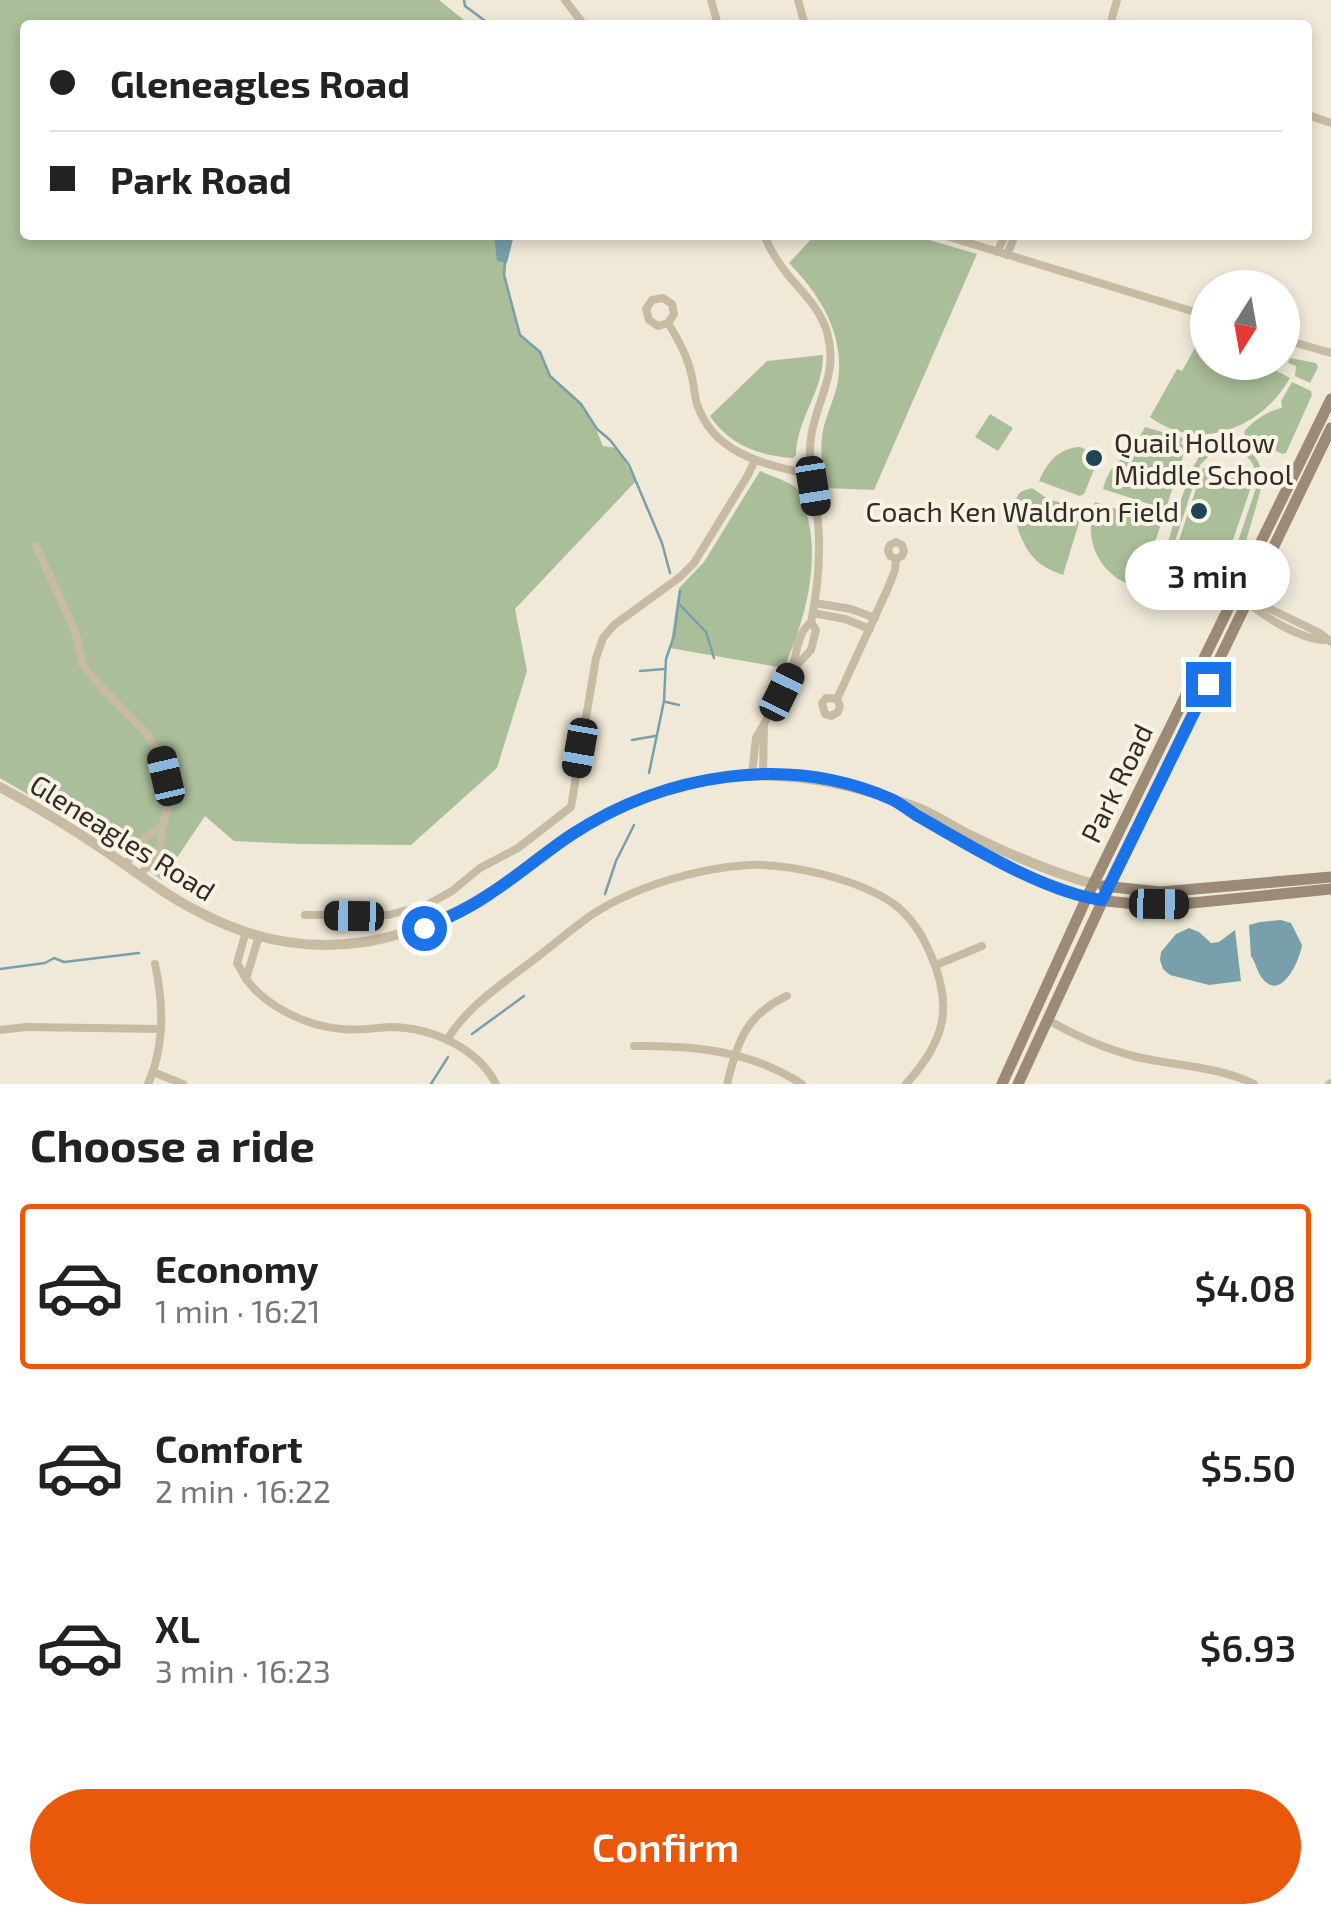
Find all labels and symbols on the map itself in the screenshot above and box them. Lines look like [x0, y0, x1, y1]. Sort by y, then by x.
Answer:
north arrow [1190, 270, 1300, 380]
place label: Quail Hollow Middle School [1114, 425, 1294, 491]
marker: Quail Hollow Middle School [1083, 447, 1105, 469]
car [793, 454, 833, 518]
place label: Coach Ken Waldron Field [866, 494, 1179, 528]
marker: Coach Ken Waldron Field [1188, 500, 1210, 522]
callout: 3 min [1126, 539, 1290, 609]
car [755, 658, 809, 726]
route end [1186, 662, 1231, 707]
car [560, 716, 600, 780]
street label: Park Road [1073, 718, 1159, 848]
car [145, 743, 187, 809]
street label: Gleneagles Road [24, 767, 222, 907]
car [1129, 888, 1189, 920]
car [324, 900, 384, 932]
route start [402, 906, 447, 951]

